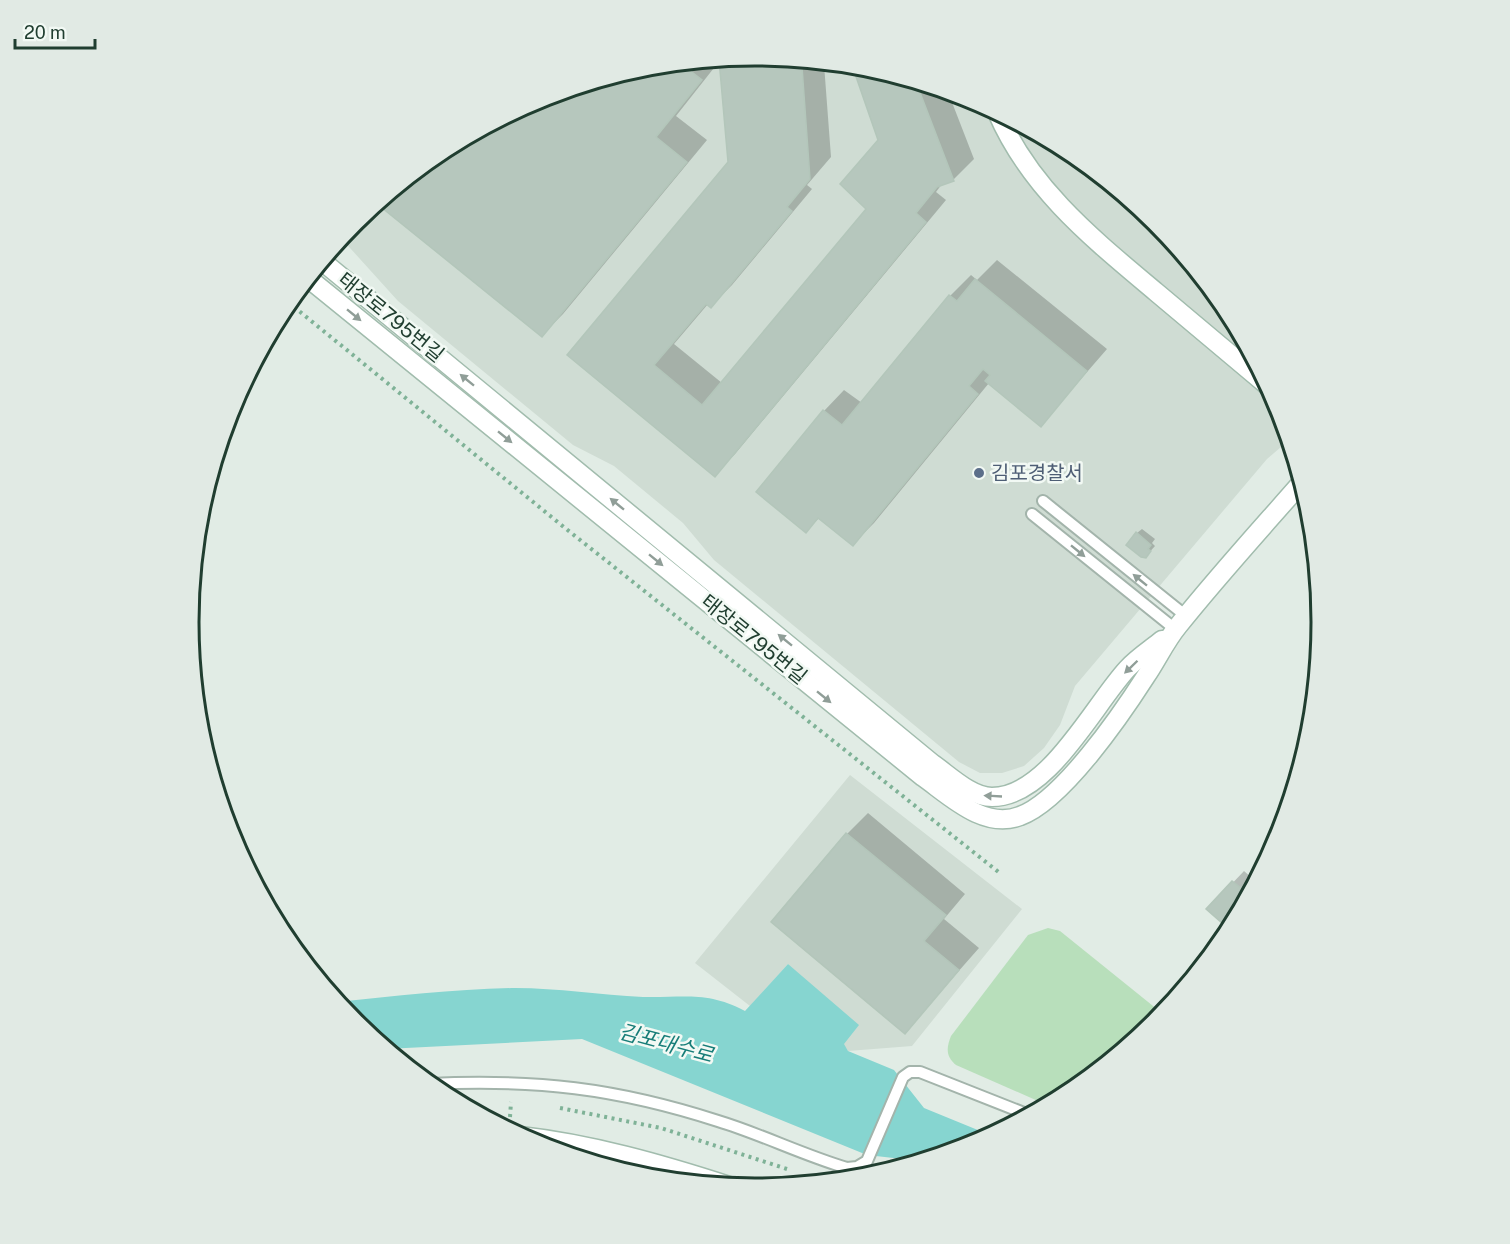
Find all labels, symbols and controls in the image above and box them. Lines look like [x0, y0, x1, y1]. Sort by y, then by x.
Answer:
scale bar [15, 12, 94, 50]
text: 20 m [24, 22, 66, 43]
street label: 태장로795번길 [333, 267, 449, 367]
one-way arrow [346, 308, 361, 320]
one-way arrow [459, 373, 475, 386]
one-way arrow [497, 431, 513, 444]
place label: 김포경찰서 [991, 461, 1083, 485]
marker: 김포경찰서 [972, 466, 986, 480]
one-way arrow [610, 498, 625, 510]
one-way arrow [1070, 544, 1085, 557]
one-way arrow [649, 554, 664, 566]
one-way arrow [1132, 573, 1148, 586]
street label: 태장로795번길 [696, 589, 812, 689]
one-way arrow [777, 634, 793, 647]
one-way arrow [1123, 660, 1138, 674]
one-way arrow [816, 690, 832, 703]
one-way arrow [983, 791, 1002, 800]
water label: 김포대수로 [616, 1018, 718, 1068]

